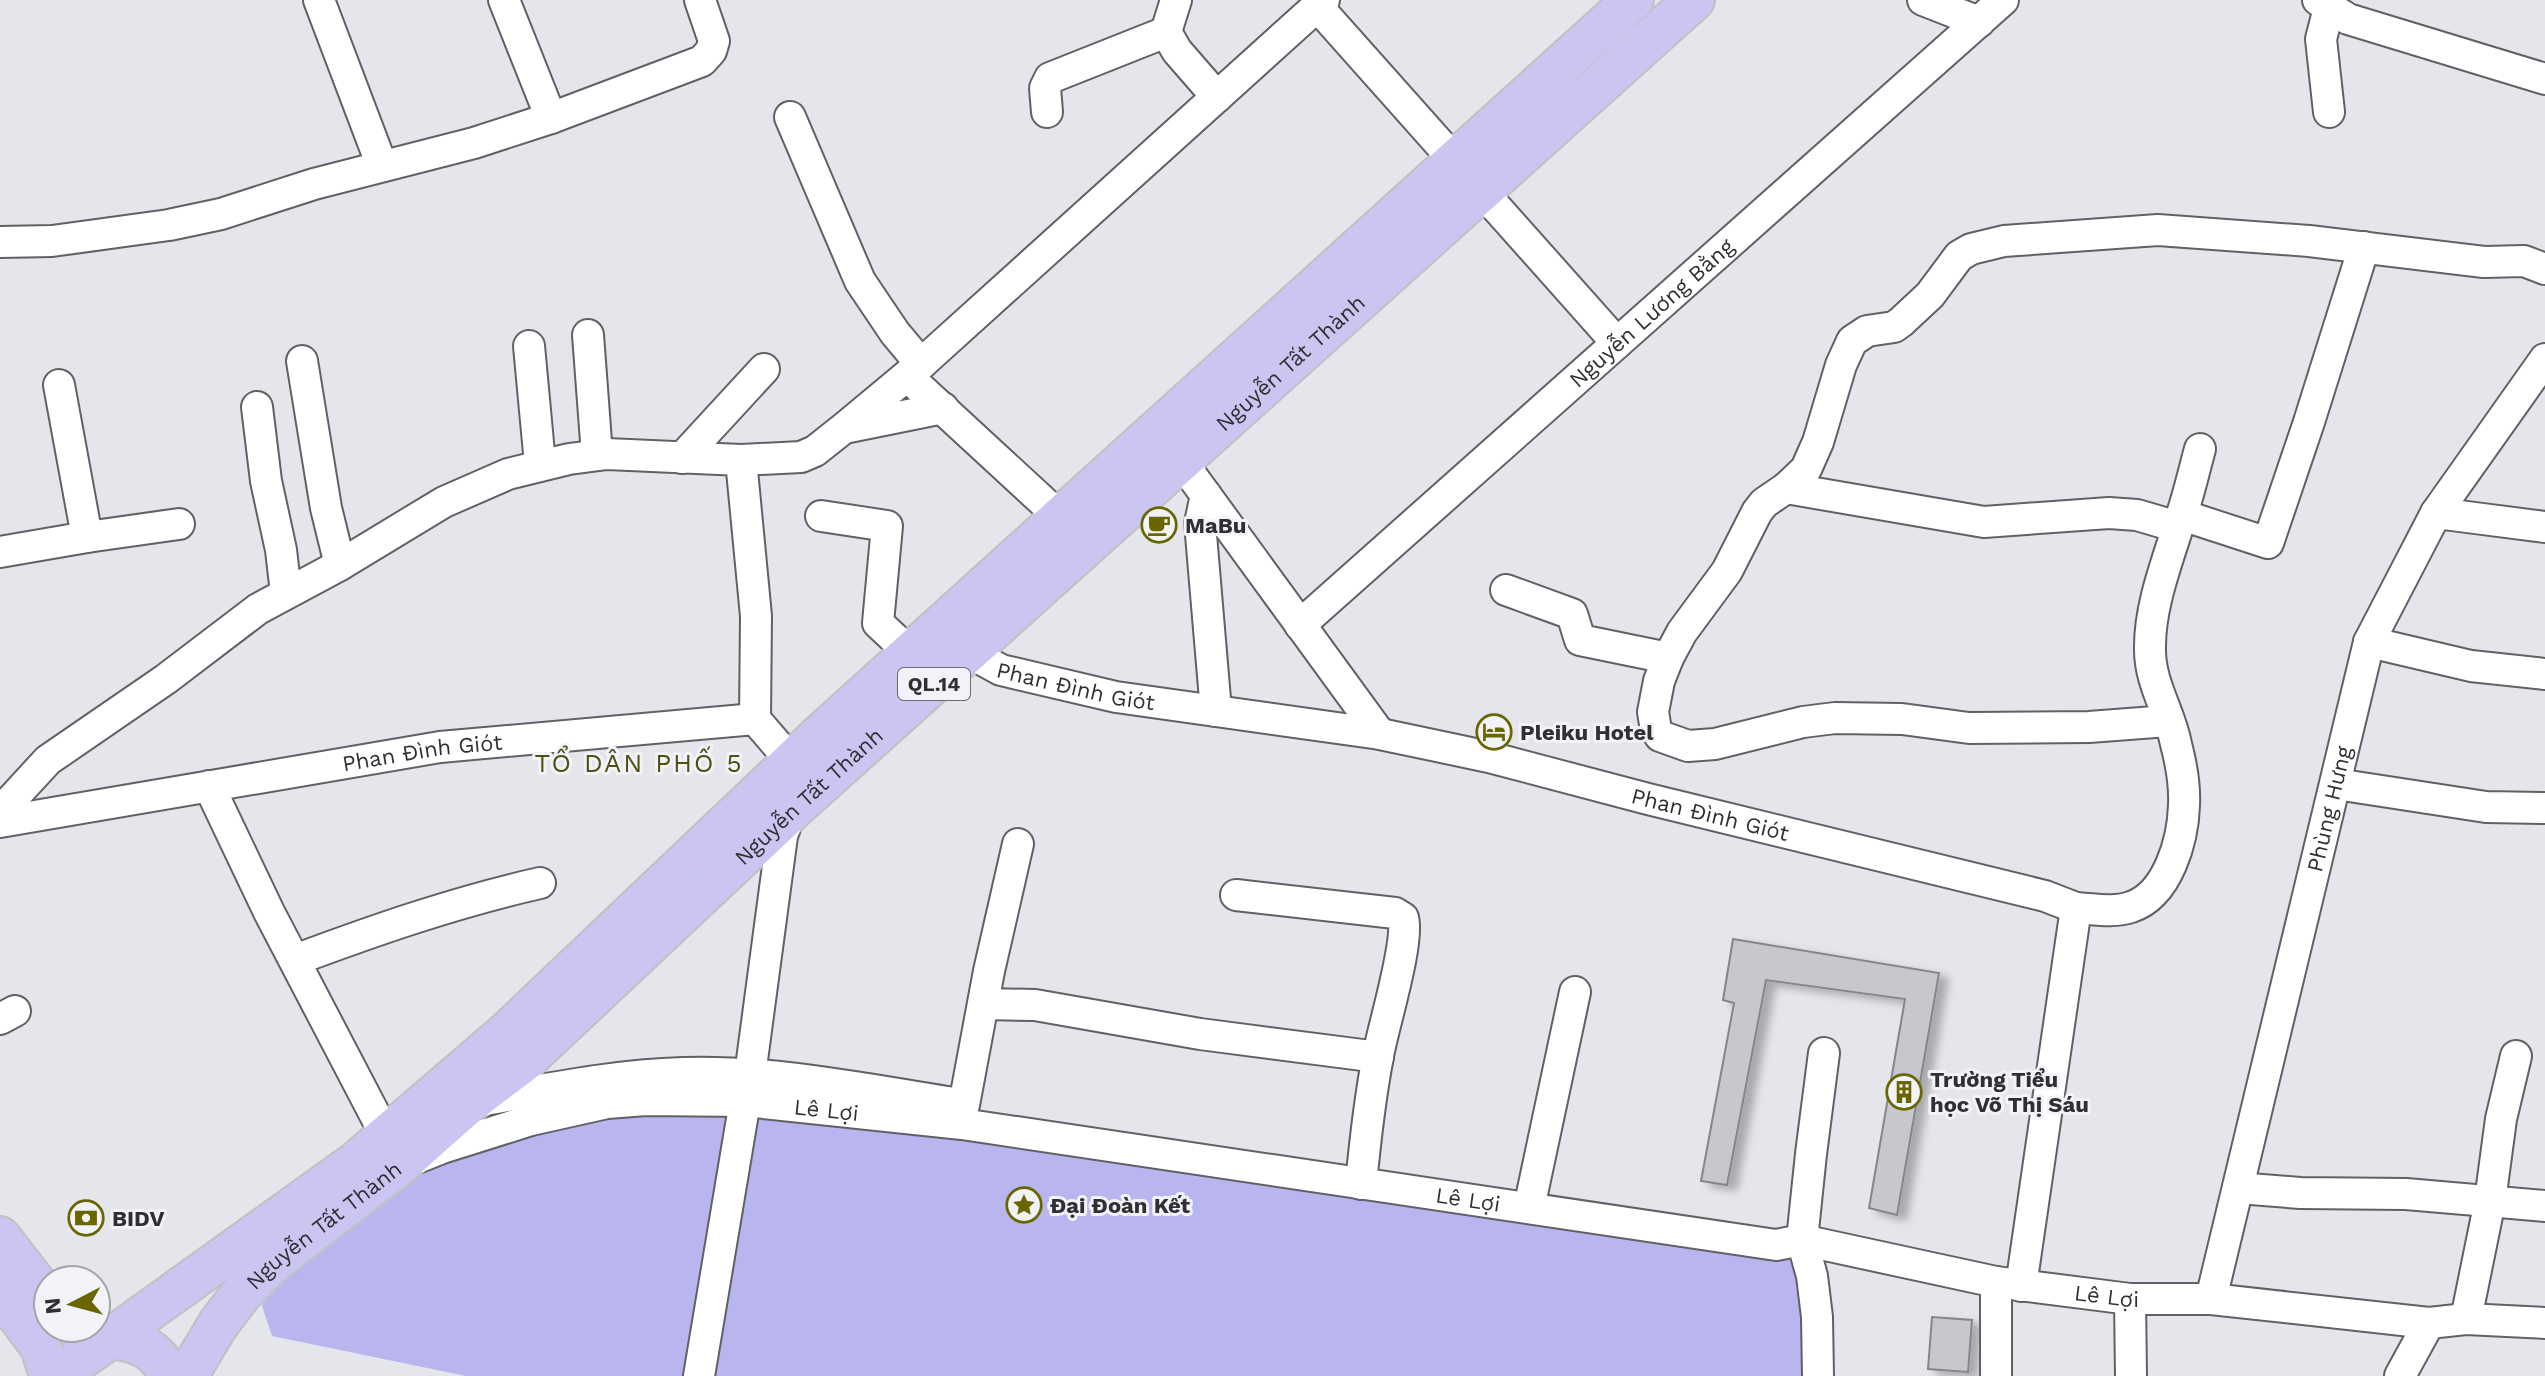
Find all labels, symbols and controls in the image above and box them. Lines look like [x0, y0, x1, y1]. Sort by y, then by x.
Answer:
street label: Nguyễn Lương Bằng [1564, 233, 1739, 392]
street label: Nguyễn Tất Thành [1211, 290, 1370, 436]
cafe icon: MaBu [1140, 506, 1178, 544]
place label: MaBu [1185, 513, 1246, 538]
street label: Phan Đình Giót [994, 657, 1157, 715]
road number: QL.14 [898, 668, 970, 700]
hotel icon: Pleiku Hotel [1475, 713, 1513, 751]
place label: Pleiku Hotel [1520, 720, 1654, 745]
street label: Nguyễn Tất Thành [729, 723, 888, 870]
street label: Phan Đình Giót [340, 729, 503, 776]
street label: Phùng Hưng [2302, 743, 2356, 874]
district label: TỔ DÂN PHỐ 5 [534, 745, 744, 778]
street label: Phan Đình Giót [1629, 783, 1792, 846]
place label: Trường Tiểu học Võ Thị Sáu [1930, 1067, 2089, 1117]
building icon: Trường Tiểu học Võ Thị Sáu [1885, 1073, 1923, 1111]
street label: Lê Lợi [793, 1094, 860, 1125]
street label: Nguyễn Tất Thành [241, 1156, 406, 1294]
street label: Lê Lợi [1434, 1182, 1502, 1216]
place icon: Đại Đoàn Kết [1005, 1186, 1043, 1224]
place label: Đại Đoàn Kết [1050, 1193, 1191, 1218]
bank icon: BIDV [67, 1199, 105, 1237]
place label: BIDV [112, 1206, 164, 1231]
north arrow [32, 1264, 112, 1344]
street label: Lê Lợi [2073, 1280, 2139, 1312]
text: N [39, 1297, 66, 1315]

